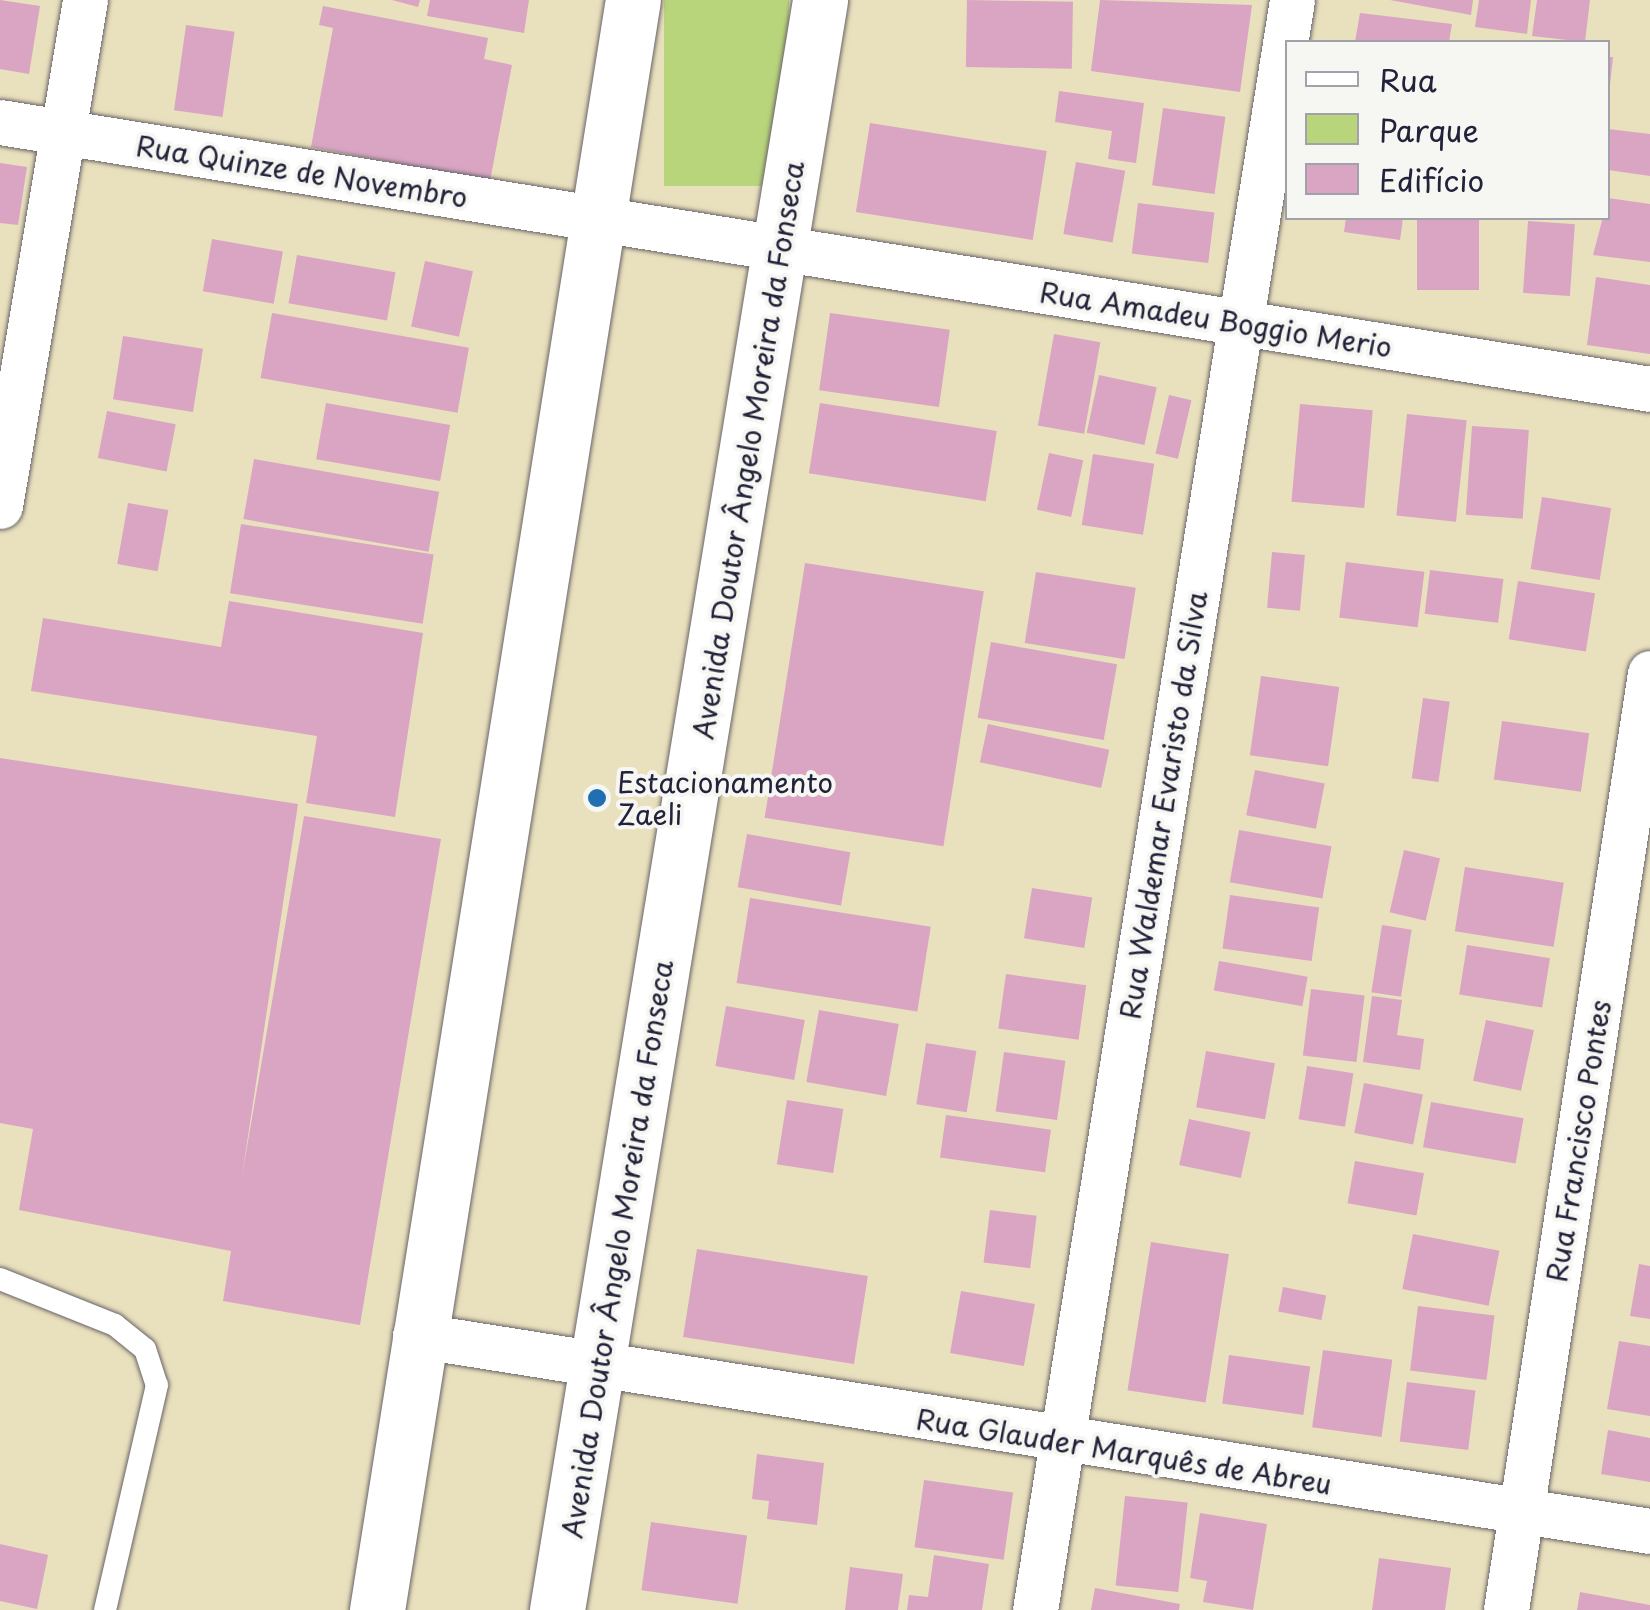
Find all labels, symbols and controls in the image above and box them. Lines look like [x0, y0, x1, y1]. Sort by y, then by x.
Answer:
legend [1285, 40, 1610, 220]
text: Rua [1379, 57, 1437, 102]
text: Parque [1379, 107, 1479, 152]
street label: Rua Quinze de Novembro [132, 128, 472, 214]
text: Edifício [1379, 157, 1484, 202]
street label: Avenida Doutor Ângelo Moreira da Fonseca [686, 158, 810, 742]
street label: Rua Amadeu Boggio Merio [1036, 274, 1396, 364]
street label: Rua Waldemar Evaristo da Silva [1112, 588, 1214, 1022]
place label: Estacionamento Zaeli [617, 765, 833, 831]
marker: Estacionamento Zaeli [586, 787, 608, 809]
street label: Avenida Doutor Ângelo Moreira da Fonseca [555, 957, 679, 1541]
street label: Rua Francisco Pontes [1539, 996, 1617, 1286]
street label: Rua Glauder Marquês de Abreu [912, 1401, 1336, 1501]

